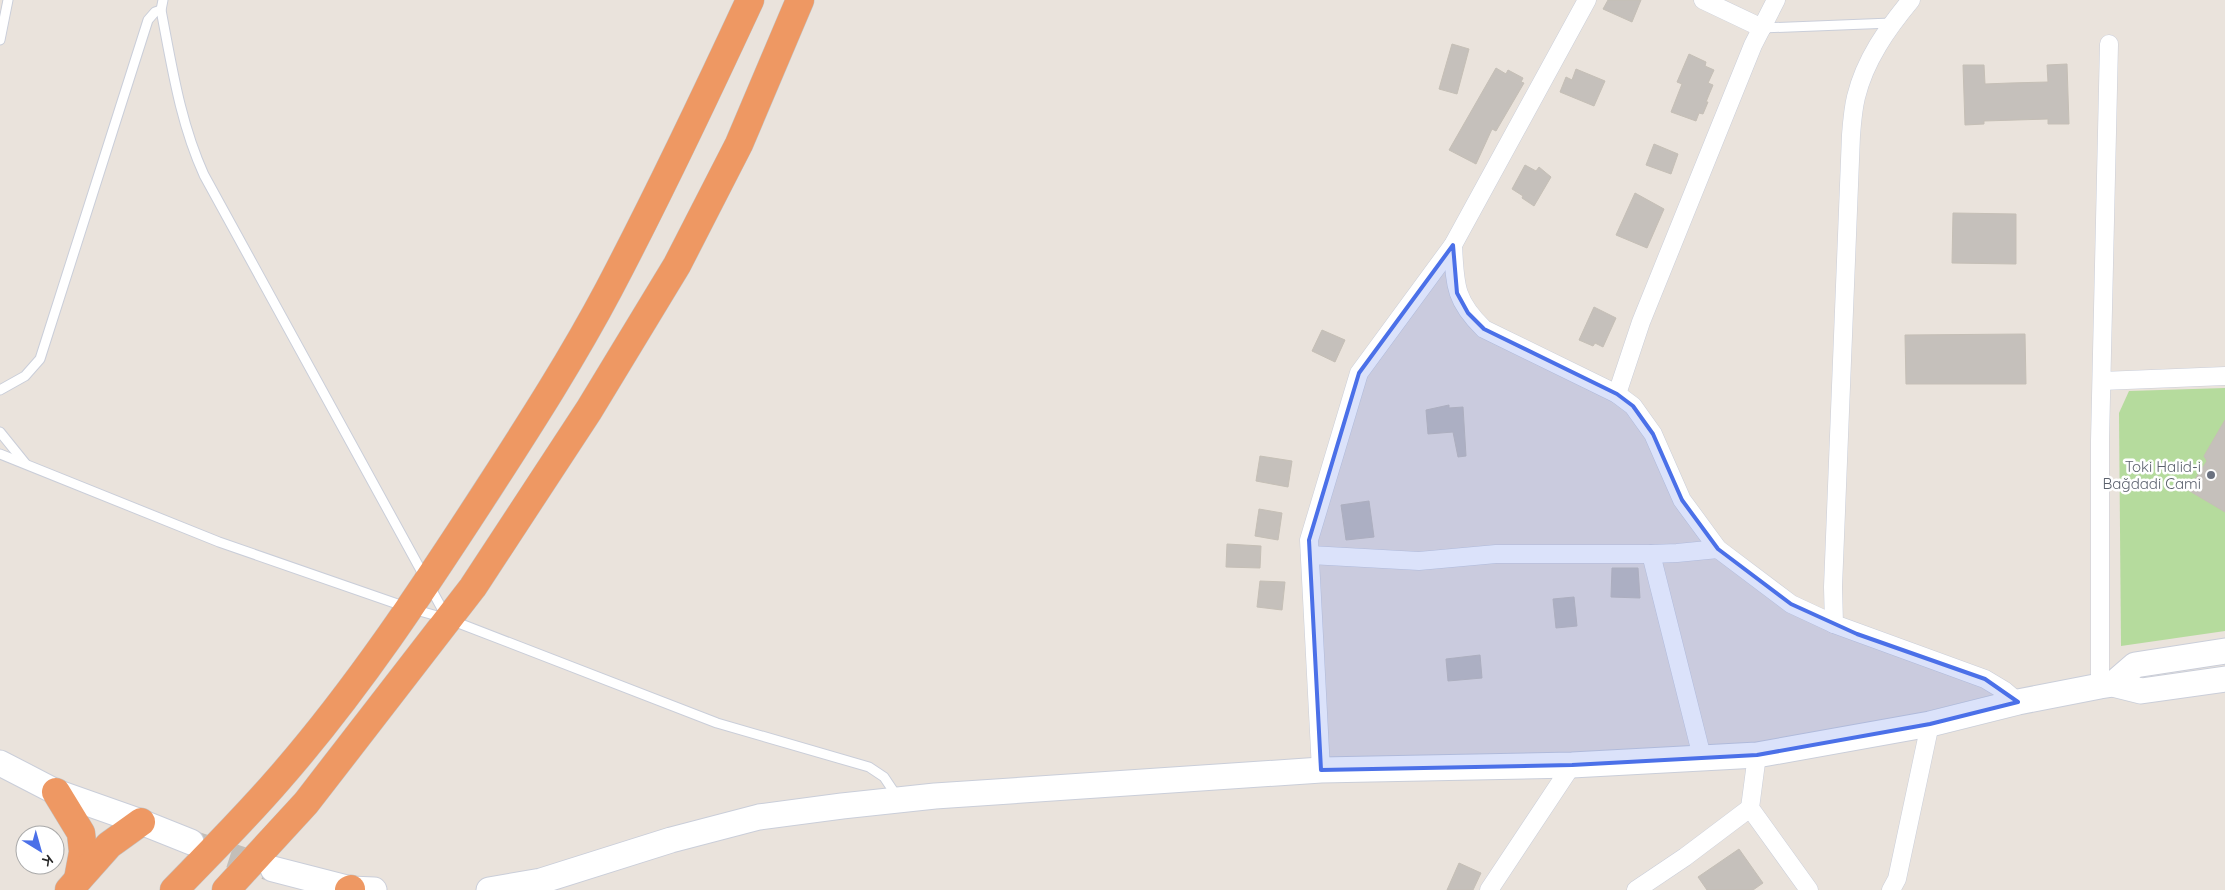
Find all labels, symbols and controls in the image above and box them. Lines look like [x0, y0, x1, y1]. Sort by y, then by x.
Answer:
place label: Toki Halid-i Bağdadi Cami [2102, 457, 2201, 493]
marker: Toki Halid-i Bağdadi Cami [2205, 469, 2217, 481]
north arrow [15, 825, 65, 875]
text: K [39, 850, 57, 870]

